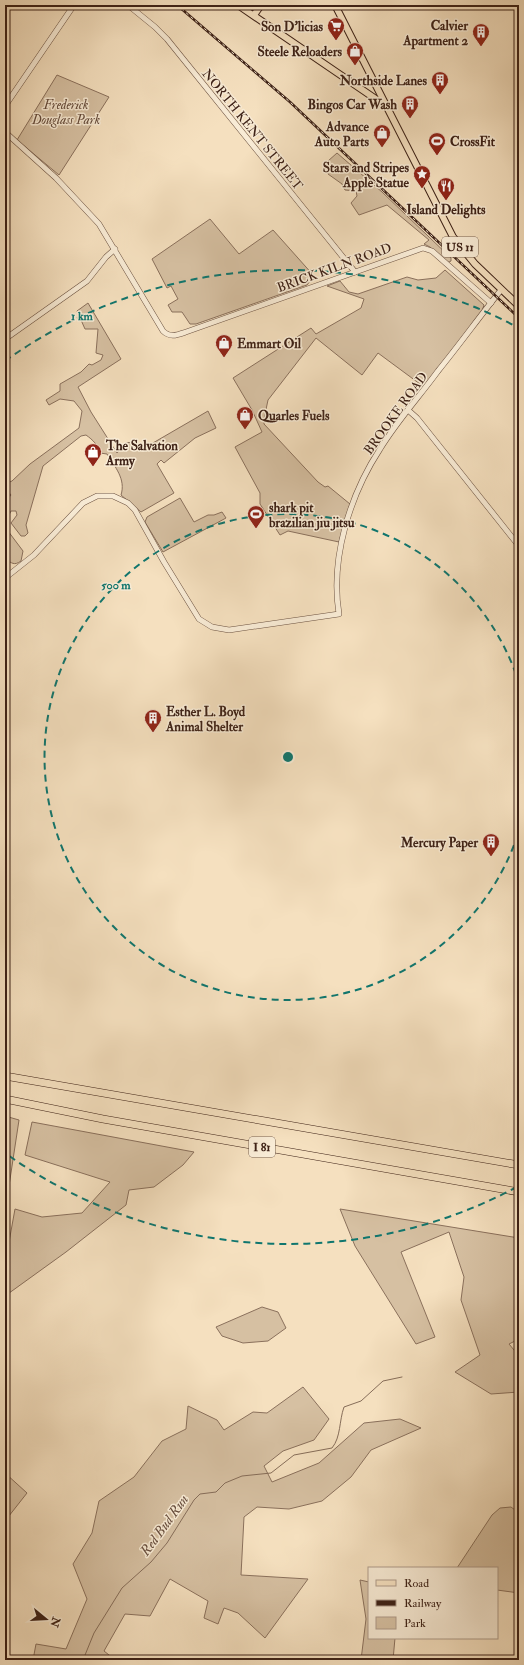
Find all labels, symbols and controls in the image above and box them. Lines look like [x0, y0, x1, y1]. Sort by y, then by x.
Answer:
supermarket icon: Son D'licias [326, 16, 346, 41]
place label: Calvier Apartment 2 [402, 18, 469, 50]
place label: Son D'licias [261, 19, 324, 35]
building icon: Calvier Apartment 2 [471, 22, 491, 47]
shop icon: Steele Reloaders [345, 41, 365, 66]
place label: Steele Reloaders [258, 44, 343, 60]
street label: NORTH KENT STREET [198, 66, 306, 194]
building icon: Northside Lanes [430, 70, 450, 95]
place label: Northside Lanes [339, 73, 428, 89]
building icon: Bingos Car Wash [400, 94, 420, 119]
park label: Frederick Douglass Park [31, 97, 100, 128]
place label: Bingos Car Wash [307, 97, 397, 114]
place label: Advance Auto Parts [314, 119, 370, 150]
shop icon: Advance Auto Parts [372, 123, 392, 148]
sports icon: CrossFit [427, 131, 447, 156]
place label: CrossFit [450, 134, 496, 150]
place label: Stars and Stripes Apple Statue [323, 160, 410, 192]
place icon: Stars and Stripes Apple Statue [412, 164, 432, 189]
restaurant icon: Island Delights [436, 176, 456, 201]
place label: Island Delights [407, 202, 486, 219]
road number: US 11 [442, 237, 478, 257]
street label: BRICK KILN ROAD [275, 240, 394, 296]
text: 1 km [71, 309, 94, 324]
shop icon: Emmart Oil [214, 333, 234, 358]
place label: Emmart Oil [237, 336, 302, 352]
street label: BROOKE ROAD [361, 369, 431, 458]
shop icon: Quarles Fuels [235, 405, 255, 430]
place label: Quarles Fuels [258, 408, 330, 424]
place label: The Salvation Army [105, 438, 178, 470]
shop icon: The Salvation Army [83, 442, 103, 467]
place label: shark pit brazilian jiu jitsu [268, 500, 355, 531]
sports icon: shark pit brazilian jiu jitsu [246, 504, 266, 529]
text: 500 m [101, 578, 131, 593]
place label: Esther L. Boyd Animal Shelter [165, 704, 246, 735]
building icon: Esther L. Boyd Animal Shelter [143, 708, 163, 733]
centre of rings [281, 750, 295, 764]
building icon: Mercury Paper [481, 832, 501, 857]
place label: Mercury Paper [400, 835, 479, 852]
road number: I 81 [249, 1137, 275, 1157]
water label: Red Bud Run [136, 1491, 192, 1560]
legend [368, 1567, 498, 1639]
text: Road [404, 1576, 429, 1591]
text: Railway [404, 1596, 442, 1611]
north arrow [26, 1599, 66, 1639]
text: N [47, 1614, 63, 1630]
text: Park [404, 1616, 426, 1631]

